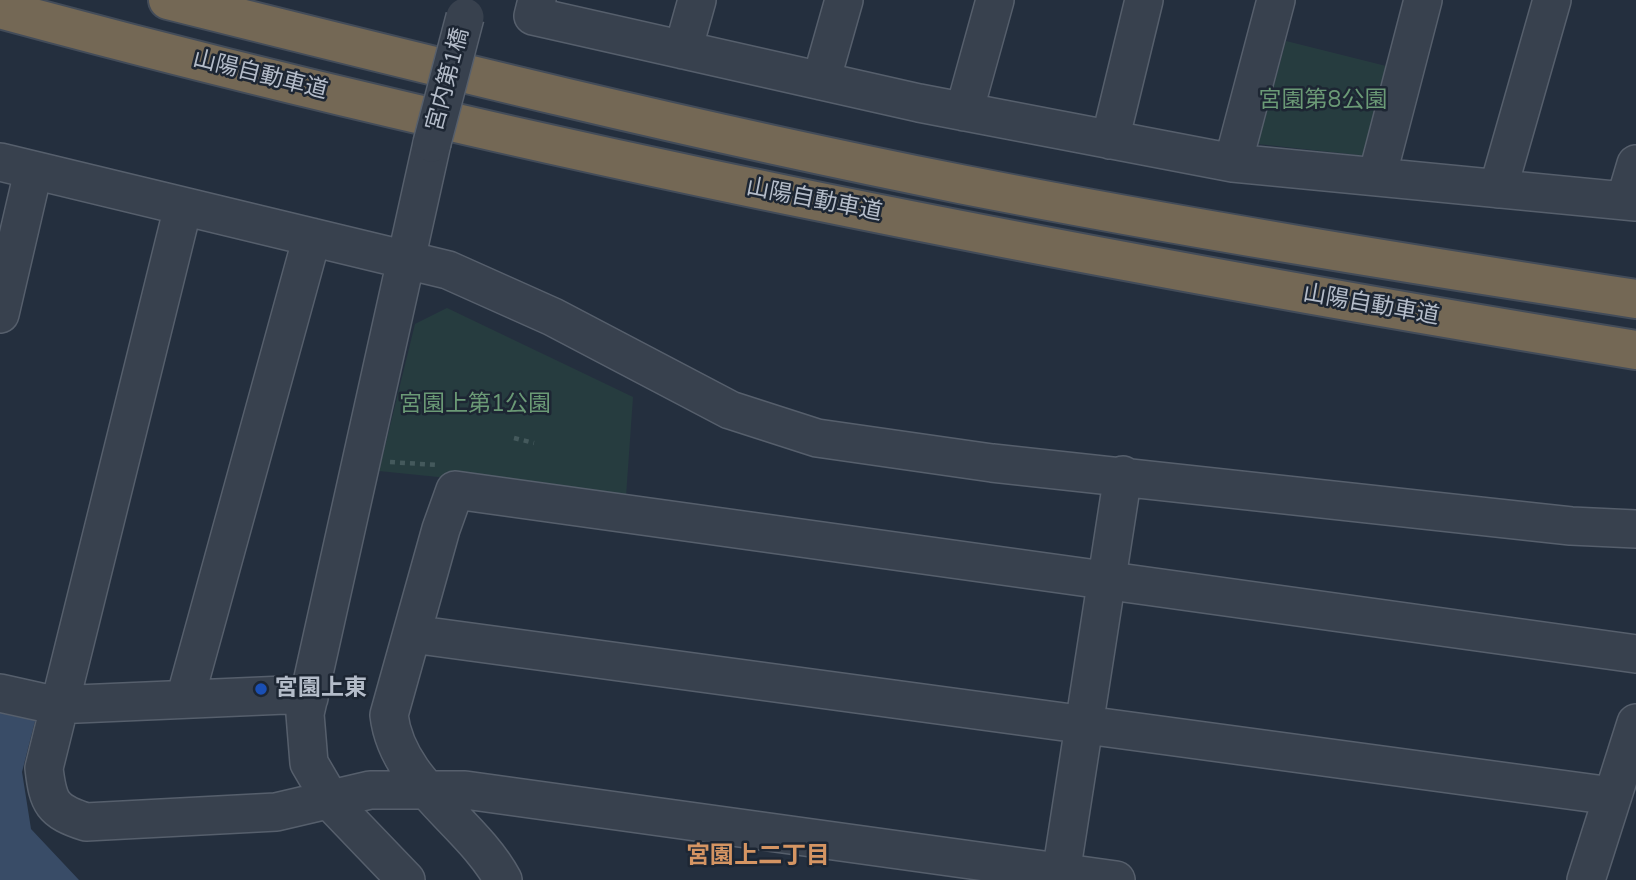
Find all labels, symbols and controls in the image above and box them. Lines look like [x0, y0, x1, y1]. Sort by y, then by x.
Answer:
street label: 宮内第1橋 [422, 25, 476, 135]
street label: 山陽自動車道 [190, 46, 330, 106]
park label: 宮園第8公園 [1259, 87, 1387, 115]
street label: 山陽自動車道 [744, 174, 884, 228]
street label: 山陽自動車道 [1301, 280, 1441, 332]
park label: 宮園上第1公園 [399, 391, 551, 419]
place label: 宮園上東 [275, 675, 367, 703]
marker: 宮園上東 [253, 681, 269, 697]
district label: 宮園上二丁目 [686, 843, 830, 871]

